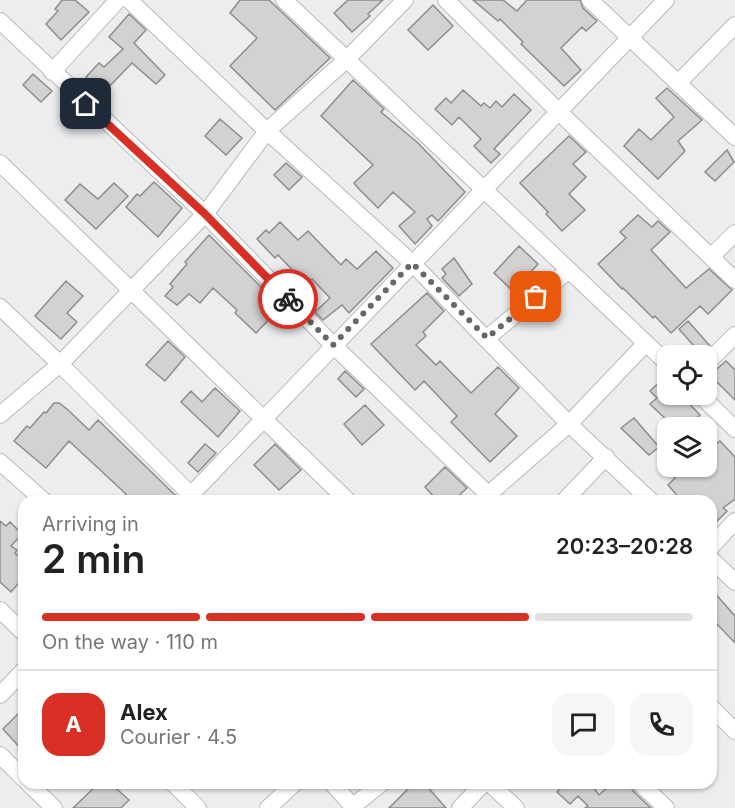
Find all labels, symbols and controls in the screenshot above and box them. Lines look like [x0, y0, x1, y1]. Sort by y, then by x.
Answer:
pin [60, 78, 111, 129]
icon: home [69, 87, 102, 120]
courier [258, 269, 318, 329]
pin [510, 271, 561, 322]
icon: bag [519, 280, 552, 313]
icon: bike [272, 283, 305, 316]
map controls [657, 345, 717, 477]
button: locate [657, 345, 717, 405]
button: layers [657, 417, 717, 477]
text: Arriving in [42, 512, 139, 536]
text: 20:23–20:28 [556, 533, 693, 559]
text: 2 min [42, 535, 145, 582]
text: On the way · 110 m [42, 630, 218, 654]
button: chat [552, 693, 615, 756]
button: phone [630, 693, 693, 756]
text: Alex [120, 699, 168, 725]
text: A [65, 711, 82, 737]
text: Courier · 4.5 [120, 725, 237, 749]

